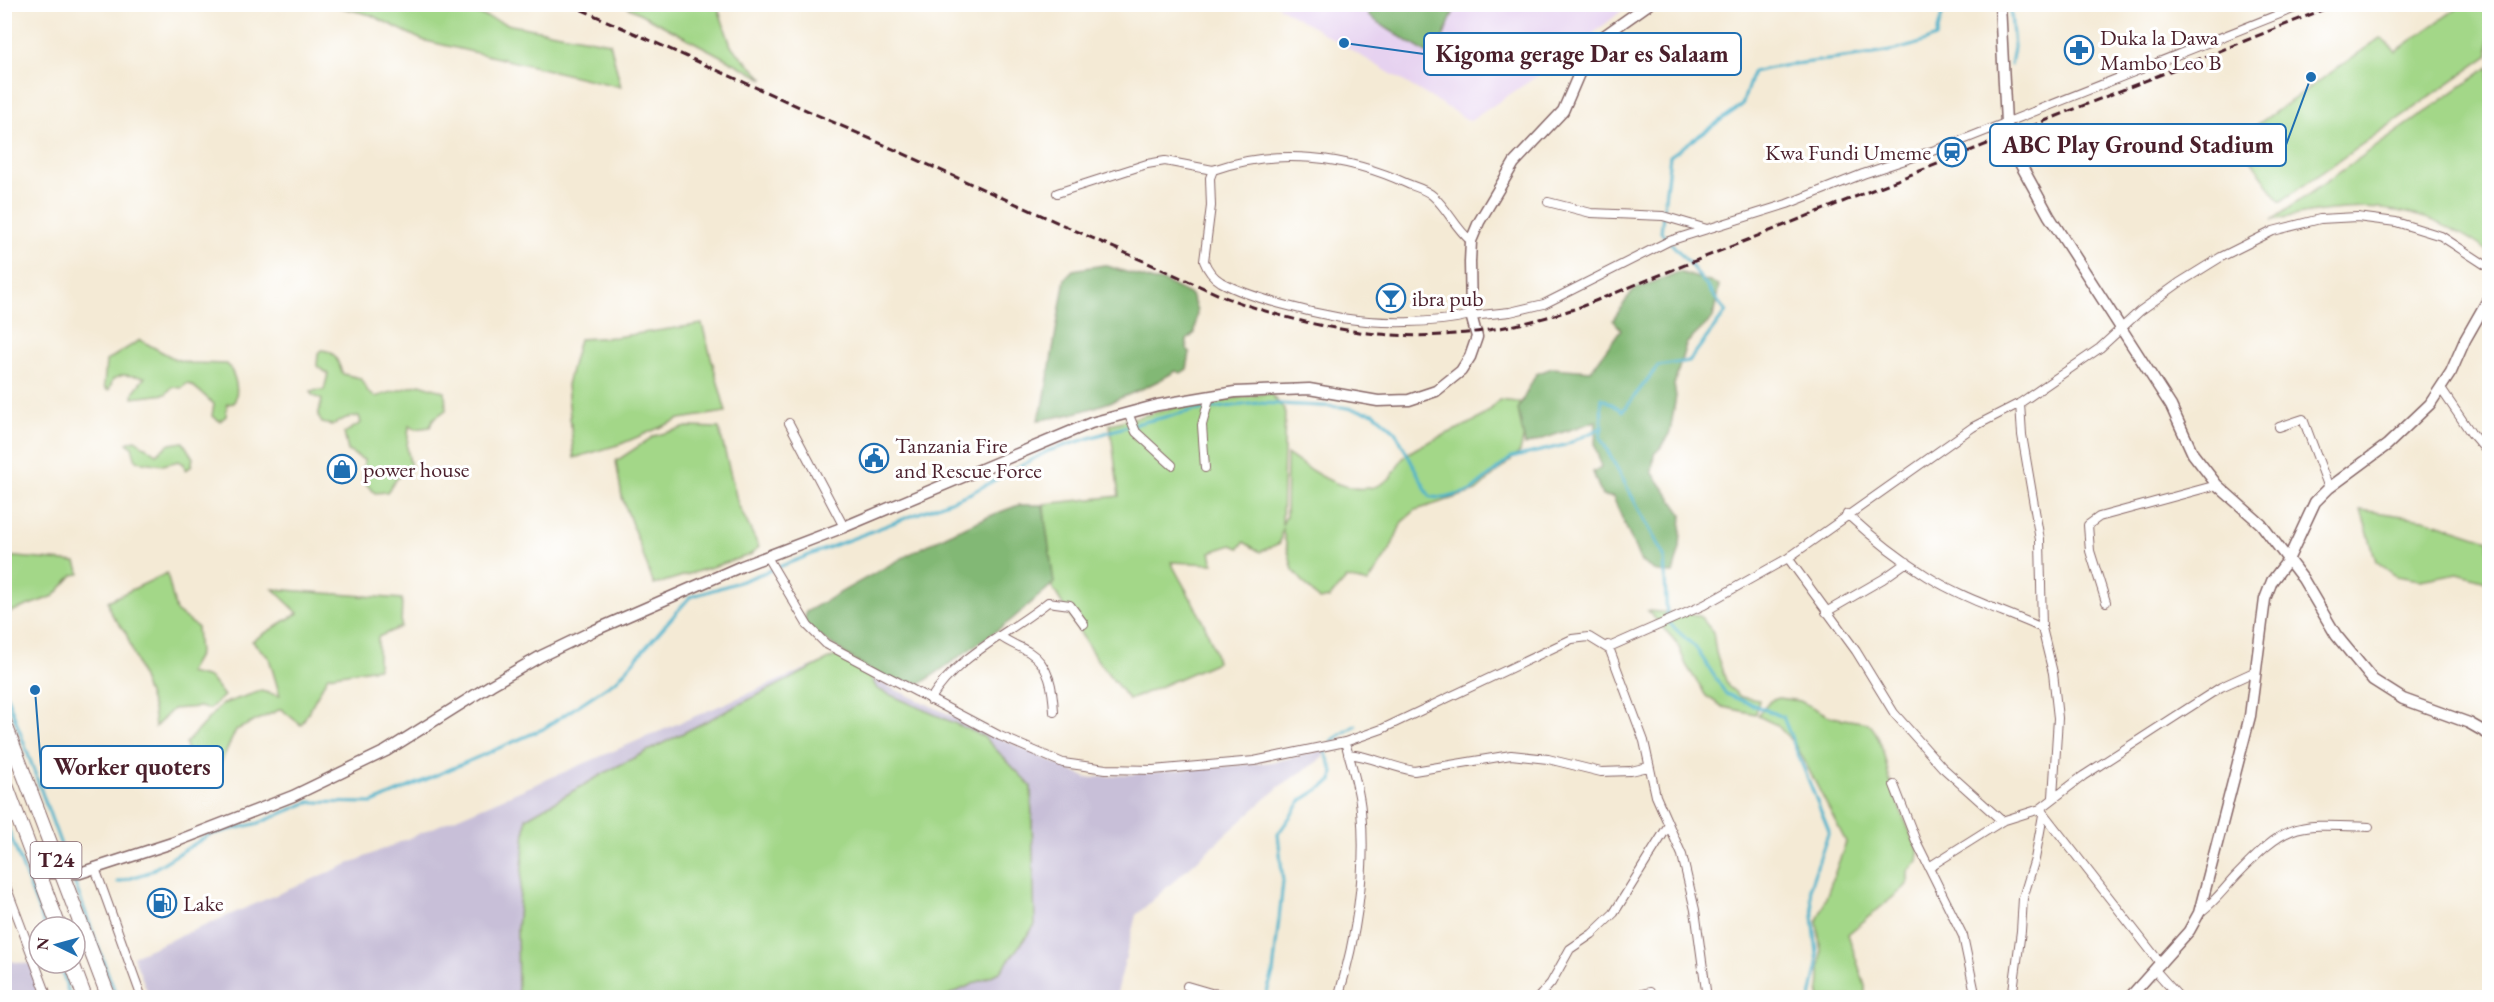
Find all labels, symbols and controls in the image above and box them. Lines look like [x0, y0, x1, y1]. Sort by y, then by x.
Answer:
place label: Duka la Dawa Mambo Leo B [2100, 23, 2221, 77]
callout: Kigoma gerage Dar es Salaam [1424, 33, 1741, 75]
pharmacy icon: Duka la Dawa Mambo Leo B [2063, 34, 2095, 66]
text: Kigoma gerage Dar es Salaam [1435, 38, 1729, 70]
callout: ABC Play Ground Stadium [1990, 124, 2286, 166]
text: ABC Play Ground Stadium [2001, 129, 2274, 161]
station icon: Kwa Fundi Umeme [1936, 136, 1968, 168]
place label: Kwa Fundi Umeme [1765, 138, 1931, 167]
bar icon: ibra pub [1375, 282, 1407, 314]
place label: ibra pub [1412, 284, 1484, 313]
place label: Tanzania Fire and Rescue Force [895, 431, 1042, 485]
public building icon: Tanzania Fire and Rescue Force [858, 442, 890, 474]
shop icon: power house [326, 453, 358, 485]
place label: power house [363, 455, 470, 484]
callout: Worker quoters [41, 746, 223, 788]
text: Worker quoters [53, 751, 211, 783]
road number: T24 [31, 842, 82, 878]
fuel station icon: Lake [146, 887, 178, 919]
place label: Lake [183, 889, 224, 918]
north arrow [27, 915, 87, 975]
text: N [32, 936, 54, 951]

